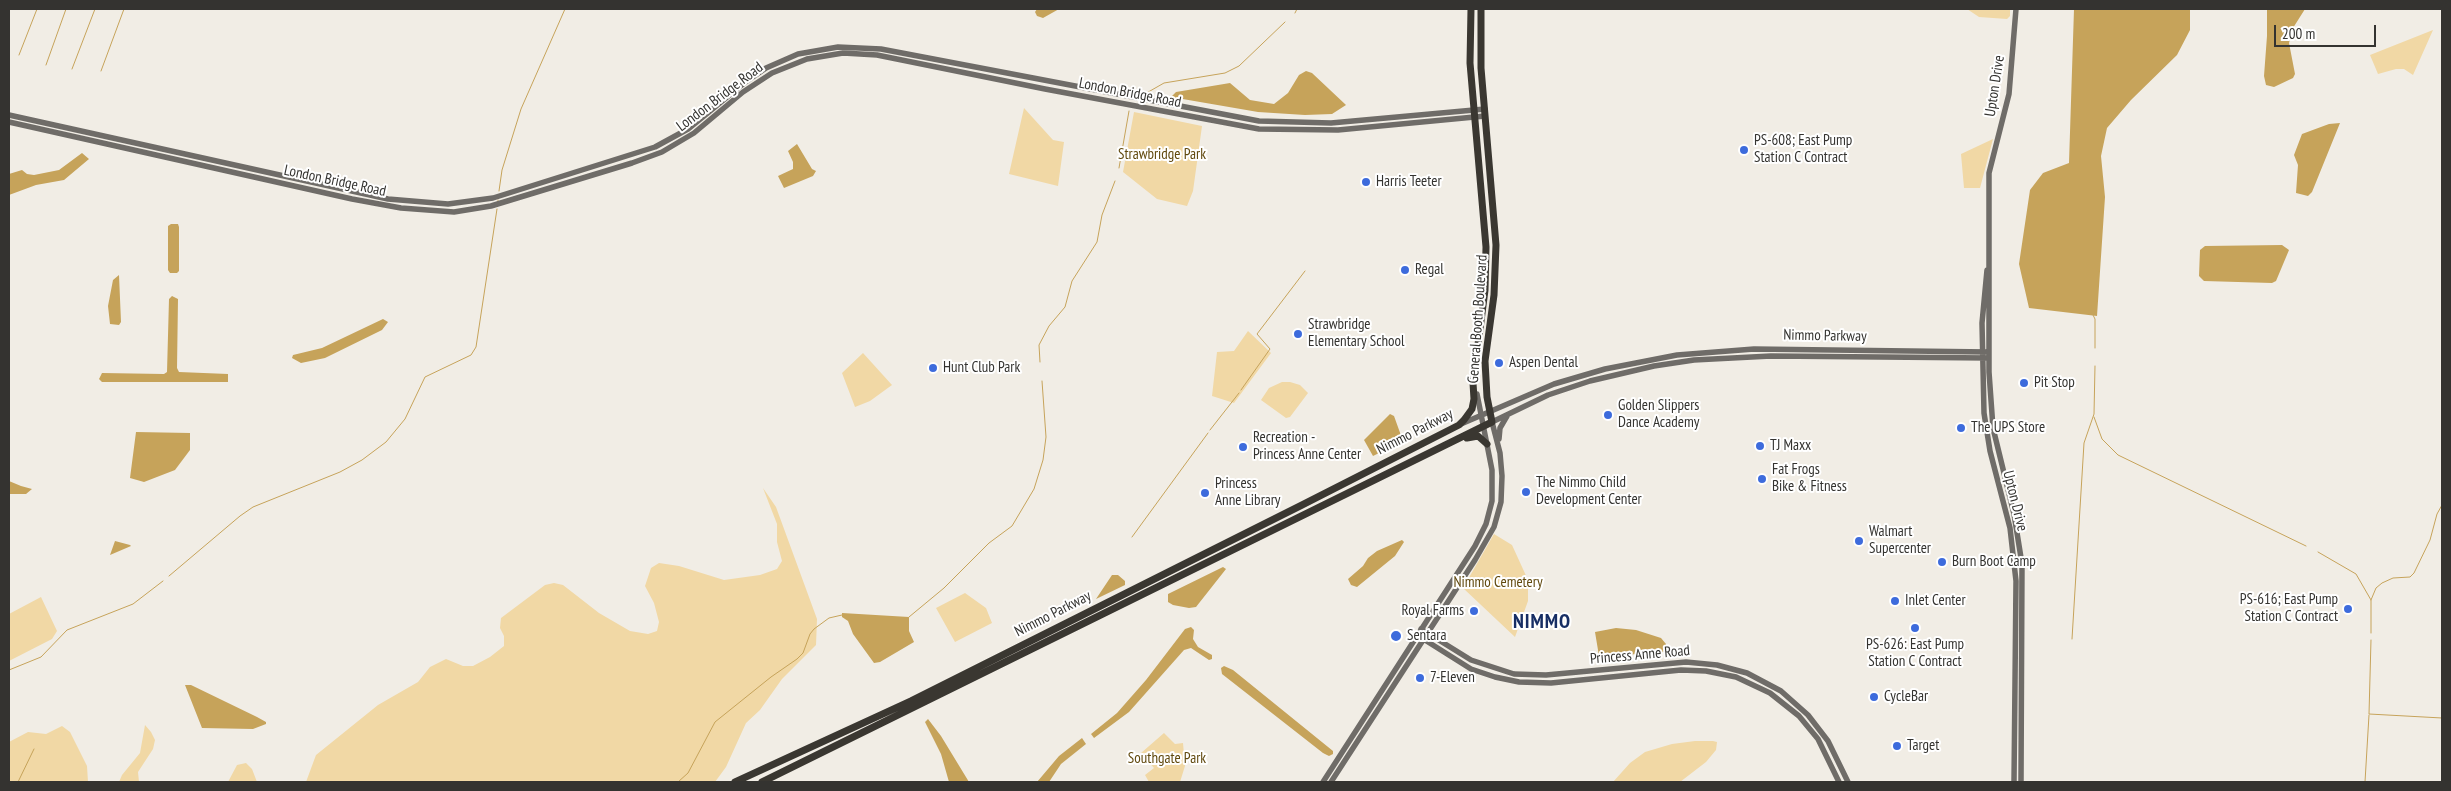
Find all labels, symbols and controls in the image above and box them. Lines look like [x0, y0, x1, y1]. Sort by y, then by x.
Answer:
scale bar [2276, 15, 2378, 47]
text: 200 m [2282, 24, 2315, 43]
street label: Upton Drive [1981, 54, 2009, 118]
street label: London Bridge Road [673, 59, 767, 135]
street label: London Bridge Road [1077, 74, 1183, 112]
place label: PS-608; East Pump Station C Contract [1754, 132, 1852, 167]
marker: PS-608; East Pump Station C Contract [1738, 144, 1750, 156]
park label: Strawbridge Park [1118, 146, 1206, 164]
street label: London Bridge Road [282, 161, 388, 201]
place label: Harris Teeter [1376, 173, 1442, 191]
marker: Harris Teeter [1360, 176, 1372, 188]
street label: General Booth Boulevard [1465, 254, 1491, 384]
place label: Regal [1415, 261, 1444, 279]
marker: Regal [1399, 264, 1411, 276]
place label: Strawbridge Elementary School [1308, 316, 1405, 351]
street label: Nimmo Parkway [1783, 326, 1867, 346]
marker: Strawbridge Elementary School [1292, 328, 1304, 340]
place label: Aspen Dental [1509, 354, 1578, 372]
marker: Aspen Dental [1493, 357, 1505, 369]
place label: Hunt Club Park [943, 359, 1020, 377]
marker: Hunt Club Park [927, 362, 939, 374]
place label: Pit Stop [2034, 374, 2075, 392]
marker: Pit Stop [2018, 377, 2030, 389]
place label: Golden Slippers Dance Academy [1618, 397, 1699, 432]
street label: Nimmo Parkway [1374, 405, 1456, 459]
marker: Golden Slippers Dance Academy [1602, 409, 1614, 421]
place label: The UPS Store [1971, 419, 2045, 437]
marker: The UPS Store [1955, 422, 1967, 434]
place label: Recreation - Princess Anne Center [1253, 429, 1361, 464]
place label: TJ Maxx [1770, 437, 1811, 455]
marker: TJ Maxx [1754, 440, 1766, 452]
marker: Recreation - Princess Anne Center [1237, 441, 1249, 453]
place label: Fat Frogs Bike & Fitness [1772, 461, 1847, 496]
street label: Upton Drive [1999, 469, 2031, 533]
marker: Fat Frogs Bike & Fitness [1756, 473, 1768, 485]
place label: The Nimmo Child Development Center [1536, 474, 1642, 509]
place label: Princess Anne Library [1215, 475, 1280, 510]
marker: The Nimmo Child Development Center [1520, 486, 1532, 498]
marker: Princess Anne Library [1199, 487, 1211, 499]
place label: Walmart Supercenter [1869, 523, 1931, 558]
marker: Walmart Supercenter [1853, 535, 1865, 547]
place label: Burn Boot Camp [1952, 553, 2036, 571]
marker: Burn Boot Camp [1936, 556, 1948, 568]
park label: Nimmo Cemetery [1453, 574, 1543, 592]
street label: Nimmo Parkway [1012, 587, 1094, 641]
place label: PS-616; East Pump Station C Contract [2240, 591, 2338, 626]
place label: Inlet Center [1905, 592, 1966, 610]
marker: Inlet Center [1889, 595, 1901, 607]
place label: Royal Farms [1402, 602, 1464, 620]
marker: PS-616; East Pump Station C Contract [2342, 603, 2354, 615]
marker: Royal Farms [1468, 605, 1480, 617]
district label: NIMMO [1512, 610, 1572, 634]
marker: PS-626: East Pump Station C Contract [1909, 622, 1921, 634]
place label: Sentara [1407, 627, 1446, 645]
marker: Sentara [1389, 629, 1403, 643]
place label: PS-626: East Pump Station C Contract [1866, 636, 1964, 671]
street label: Princess Anne Road [1589, 642, 1691, 668]
place label: 7-Eleven [1430, 669, 1475, 687]
marker: 7-Eleven [1414, 672, 1426, 684]
place label: CycleBar [1884, 688, 1928, 706]
marker: CycleBar [1868, 691, 1880, 703]
place label: Target [1907, 737, 1939, 755]
marker: Target [1891, 740, 1903, 752]
park label: Southgate Park [1128, 750, 1206, 768]

